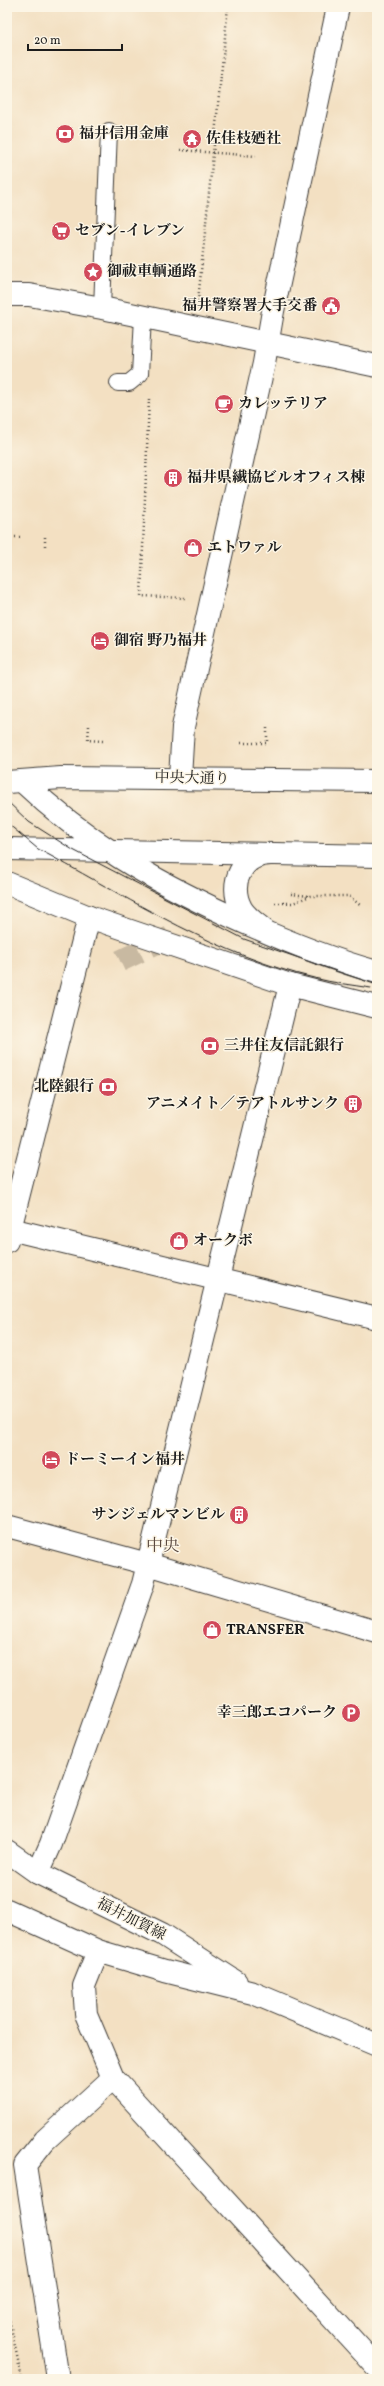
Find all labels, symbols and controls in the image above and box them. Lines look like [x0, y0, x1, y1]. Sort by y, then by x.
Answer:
scale bar [28, 26, 122, 52]
text: 20 m [34, 33, 61, 49]
bank icon: 福井信用金庫 [54, 123, 76, 145]
place label: 福井信用金庫 [79, 124, 169, 145]
temple icon: 佐佳枝廼社 [181, 128, 203, 150]
place label: 佐佳枝廼社 [206, 129, 281, 150]
supermarket icon: セブン-イレブン [50, 220, 72, 242]
place label: セブン-イレブン [75, 221, 185, 242]
place icon: 御祓車輌通路 [82, 261, 104, 283]
place label: 御祓車輌通路 [107, 262, 197, 283]
public building icon: 福井警察署大手交番 [320, 295, 342, 317]
place label: 福井警察署大手交番 [182, 296, 318, 317]
cafe icon: カレッテリア [213, 393, 235, 415]
place label: カレッテリア [238, 394, 328, 415]
building icon: 福井県繊協ビルオフィス棟 [162, 467, 184, 489]
place label: 福井県繊協ビルオフィス棟 [187, 468, 365, 489]
shop icon: エトワァル [182, 537, 204, 559]
place label: エトワァル [207, 538, 282, 559]
hotel icon: 御宿 野乃福井 [89, 630, 111, 652]
place label: 御宿 野乃福井 [114, 631, 207, 652]
street label: 中央大通り [154, 768, 230, 790]
bank icon: 三井住友信託銀行 [199, 1035, 221, 1057]
place label: 三井住友信託銀行 [224, 1036, 344, 1057]
bank icon: 北陸銀行 [97, 1076, 119, 1098]
place label: 北陸銀行 [34, 1077, 94, 1098]
building icon: アニメイト／テアトルサンク [342, 1093, 364, 1115]
place label: アニメイト／テアトルサンク [146, 1094, 339, 1115]
shop icon: オークボ [168, 1230, 190, 1252]
place label: オークボ [193, 1231, 253, 1252]
hotel icon: ドーミーイン福井 [40, 1449, 62, 1471]
place label: ドーミーイン福井 [65, 1450, 185, 1471]
building icon: サンジェルマンビル [228, 1504, 250, 1526]
place label: サンジェルマンビル [91, 1505, 225, 1526]
district label: 中央 [146, 1535, 180, 1558]
shop icon: TRANSFER [201, 1619, 223, 1641]
place label: TRANSFER [226, 1620, 305, 1641]
parking icon: 幸三郎エコパーク [340, 1702, 362, 1724]
place label: 幸三郎エコパーク [217, 1703, 337, 1724]
street label: 福井加賀線 [93, 1894, 169, 1946]

